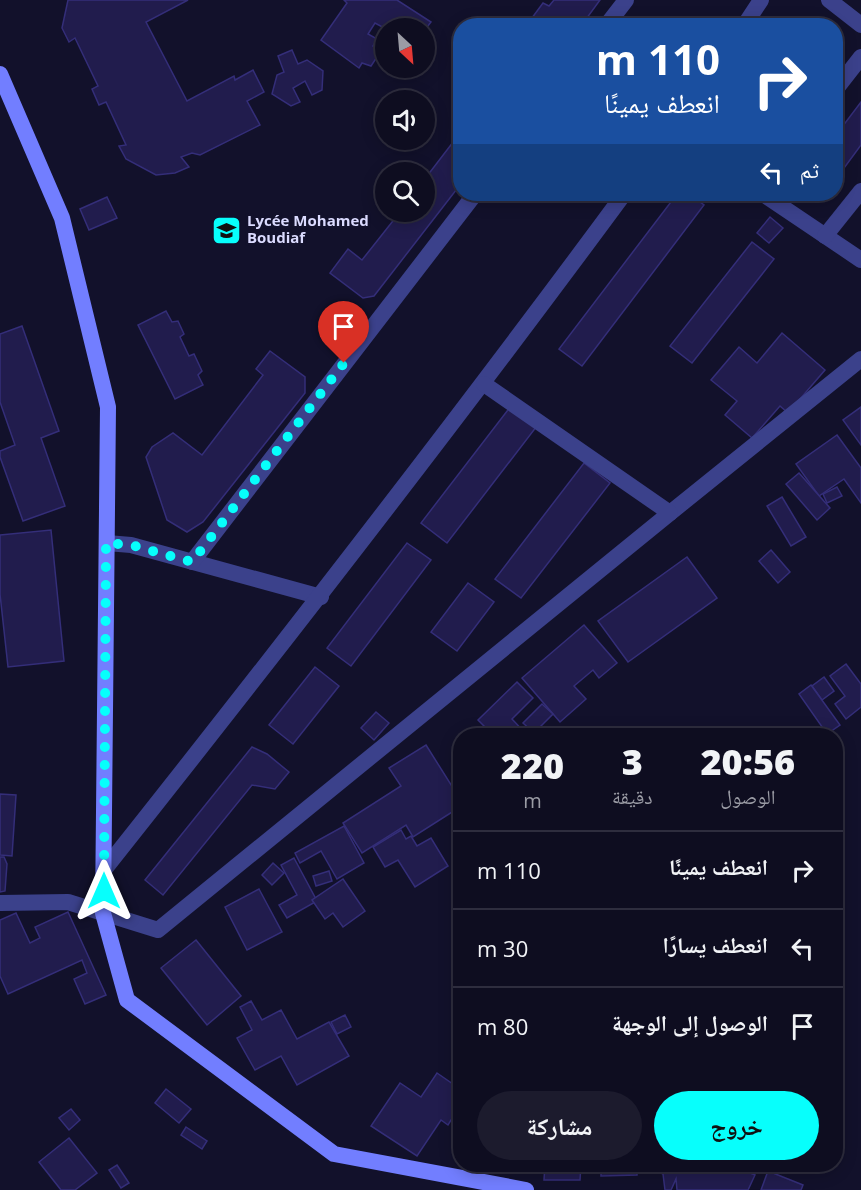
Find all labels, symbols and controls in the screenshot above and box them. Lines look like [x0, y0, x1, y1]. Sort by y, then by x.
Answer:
north arrow [375, 18, 435, 78]
map controls [375, 18, 435, 222]
text: 110 m [596, 30, 720, 87]
icon: right [741, 42, 819, 120]
text: انعطف يمينًا [604, 84, 720, 121]
button: sound [375, 90, 435, 150]
text: ثم [800, 154, 819, 184]
icon: left [755, 156, 788, 189]
button: search [375, 162, 435, 222]
place label: Lycée Mohamed Boudiaf [247, 210, 369, 247]
school or university icon: Lycée Mohamed Boudiaf [210, 214, 242, 246]
pin [318, 301, 369, 363]
icon: arrive [327, 310, 360, 343]
text: 3 [622, 737, 643, 786]
text: 20:56 [700, 737, 795, 786]
text: 220 [501, 741, 564, 790]
text: دقيقة [612, 783, 653, 810]
text: الوصول [720, 783, 775, 810]
text: m [523, 787, 542, 814]
text: انعطف يمينًا [669, 851, 768, 881]
icon: right [786, 854, 819, 887]
text: 110 m [477, 855, 541, 885]
position arrow [72, 859, 136, 923]
text: انعطف يسارًا [663, 929, 768, 959]
icon: left [786, 932, 819, 965]
text: 30 m [477, 933, 528, 963]
text: الوصول إلى الوجهة [612, 1007, 768, 1037]
icon: arrive [786, 1010, 819, 1043]
text: 80 m [477, 1011, 528, 1041]
button: مشاركة [477, 1091, 642, 1160]
button: خروج [654, 1091, 819, 1160]

